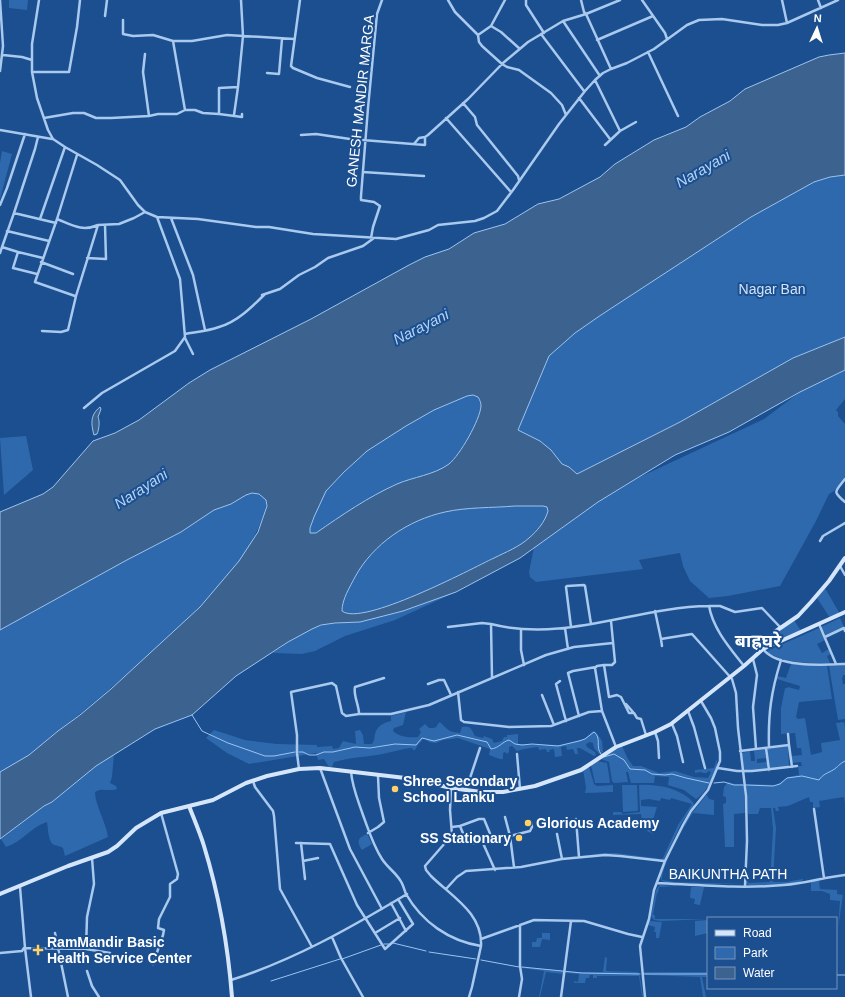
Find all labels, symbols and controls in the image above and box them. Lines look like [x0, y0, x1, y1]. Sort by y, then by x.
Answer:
north arrow [797, 8, 837, 48]
text: N [813, 12, 822, 24]
street label: GANESH MANDIR MARGA [343, 13, 377, 188]
water label: Narayani [673, 146, 734, 191]
park label: Nagar Ban [739, 281, 805, 297]
water label: Narayani [390, 305, 452, 348]
water label: Narayani [111, 465, 171, 512]
district label: बाह्रघरे [735, 631, 782, 651]
place label: Shree Secondary School Lanku [403, 773, 518, 805]
marker: Shree Secondary School Lanku [390, 784, 400, 794]
place label: Glorious Academy [536, 815, 659, 831]
marker: Glorious Academy [523, 818, 533, 828]
place label: SS Stationary [420, 830, 511, 846]
marker: SS Stationary [514, 833, 524, 843]
street label: BAIKUNTHA PATH [669, 866, 787, 882]
legend [707, 917, 837, 989]
text: Road [743, 926, 772, 940]
place label: RamMandir Basic Health Service Center [47, 934, 192, 966]
marker: RamMandir Basic Health Service Center [32, 944, 44, 956]
text: Park [743, 946, 769, 960]
text: Water [743, 966, 775, 980]

